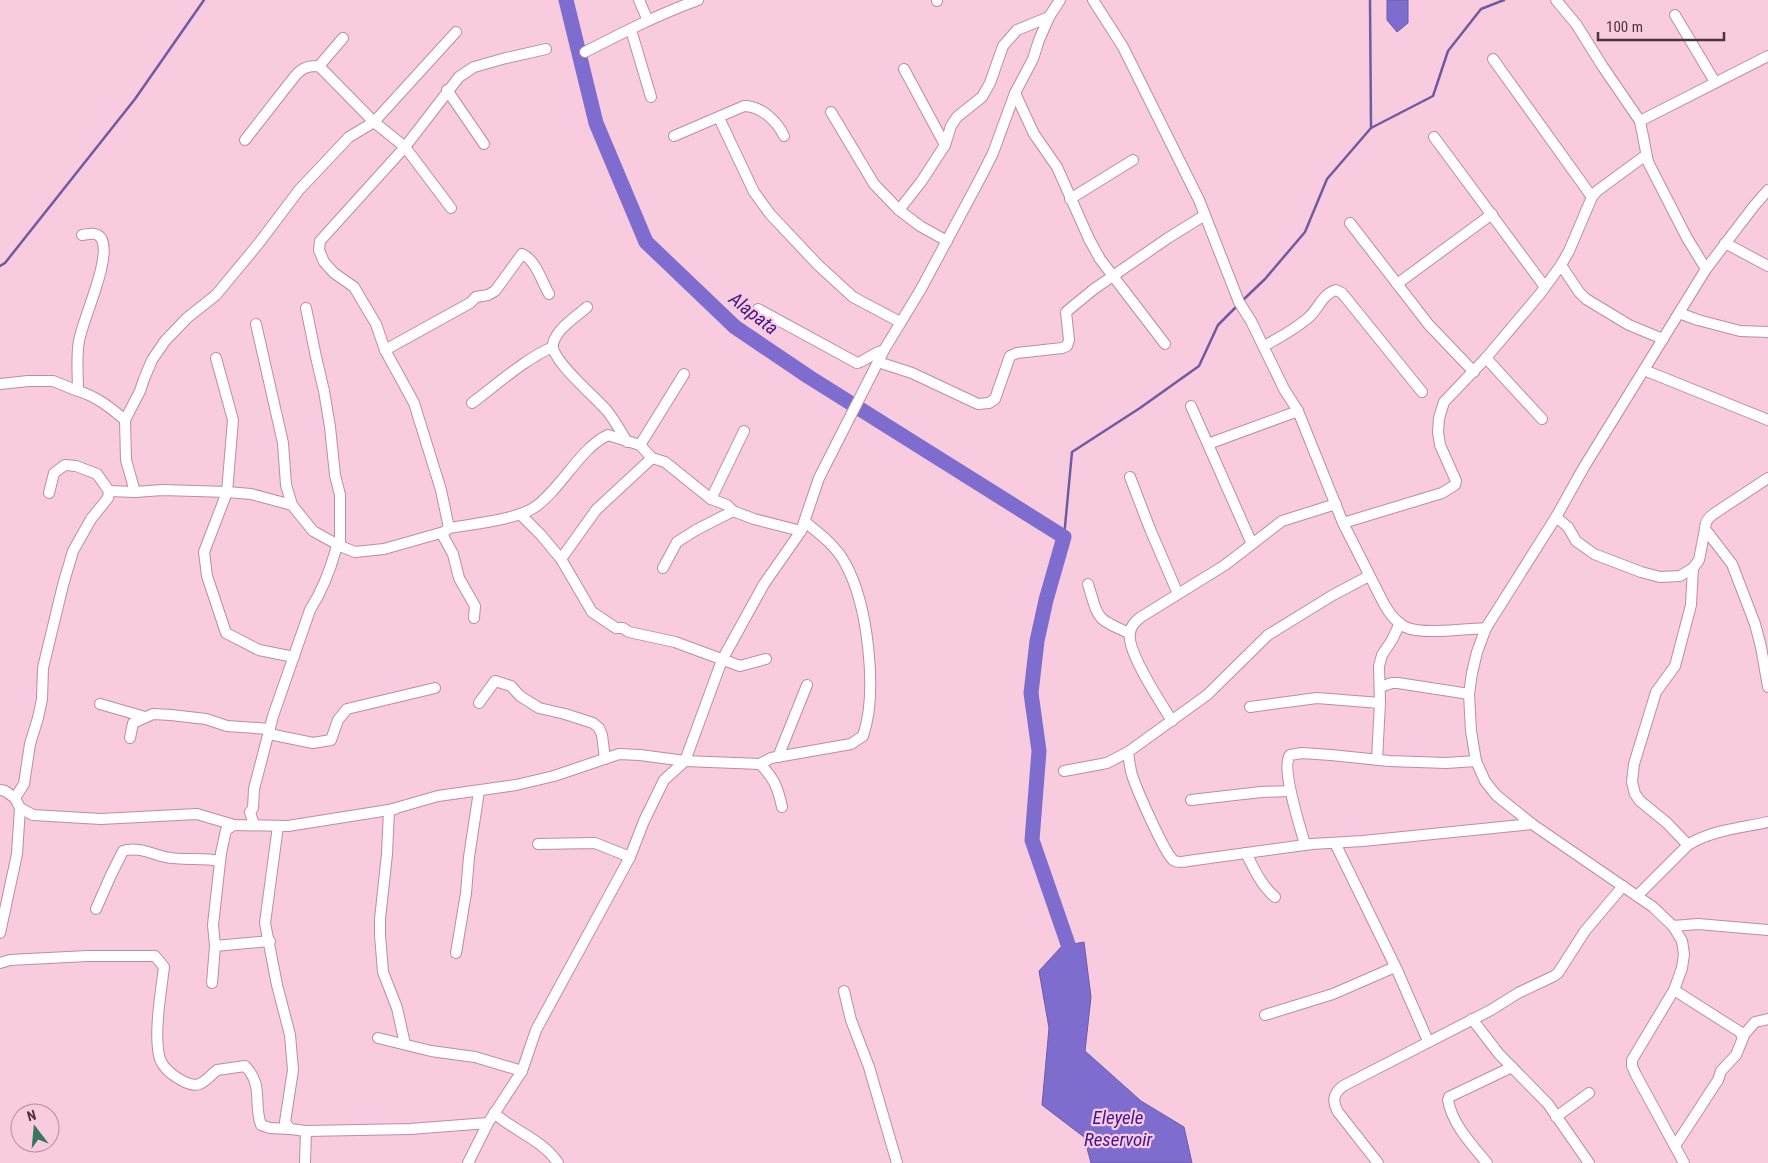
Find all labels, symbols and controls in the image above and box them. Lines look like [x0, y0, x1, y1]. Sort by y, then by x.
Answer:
scale bar [1598, 10, 1724, 42]
text: 100 m [1606, 18, 1643, 36]
water label: Alapata [724, 287, 783, 340]
north arrow [10, 1103, 60, 1153]
water label: Eleyele Reservoir [1084, 1106, 1152, 1151]
text: N [25, 1107, 38, 1124]

